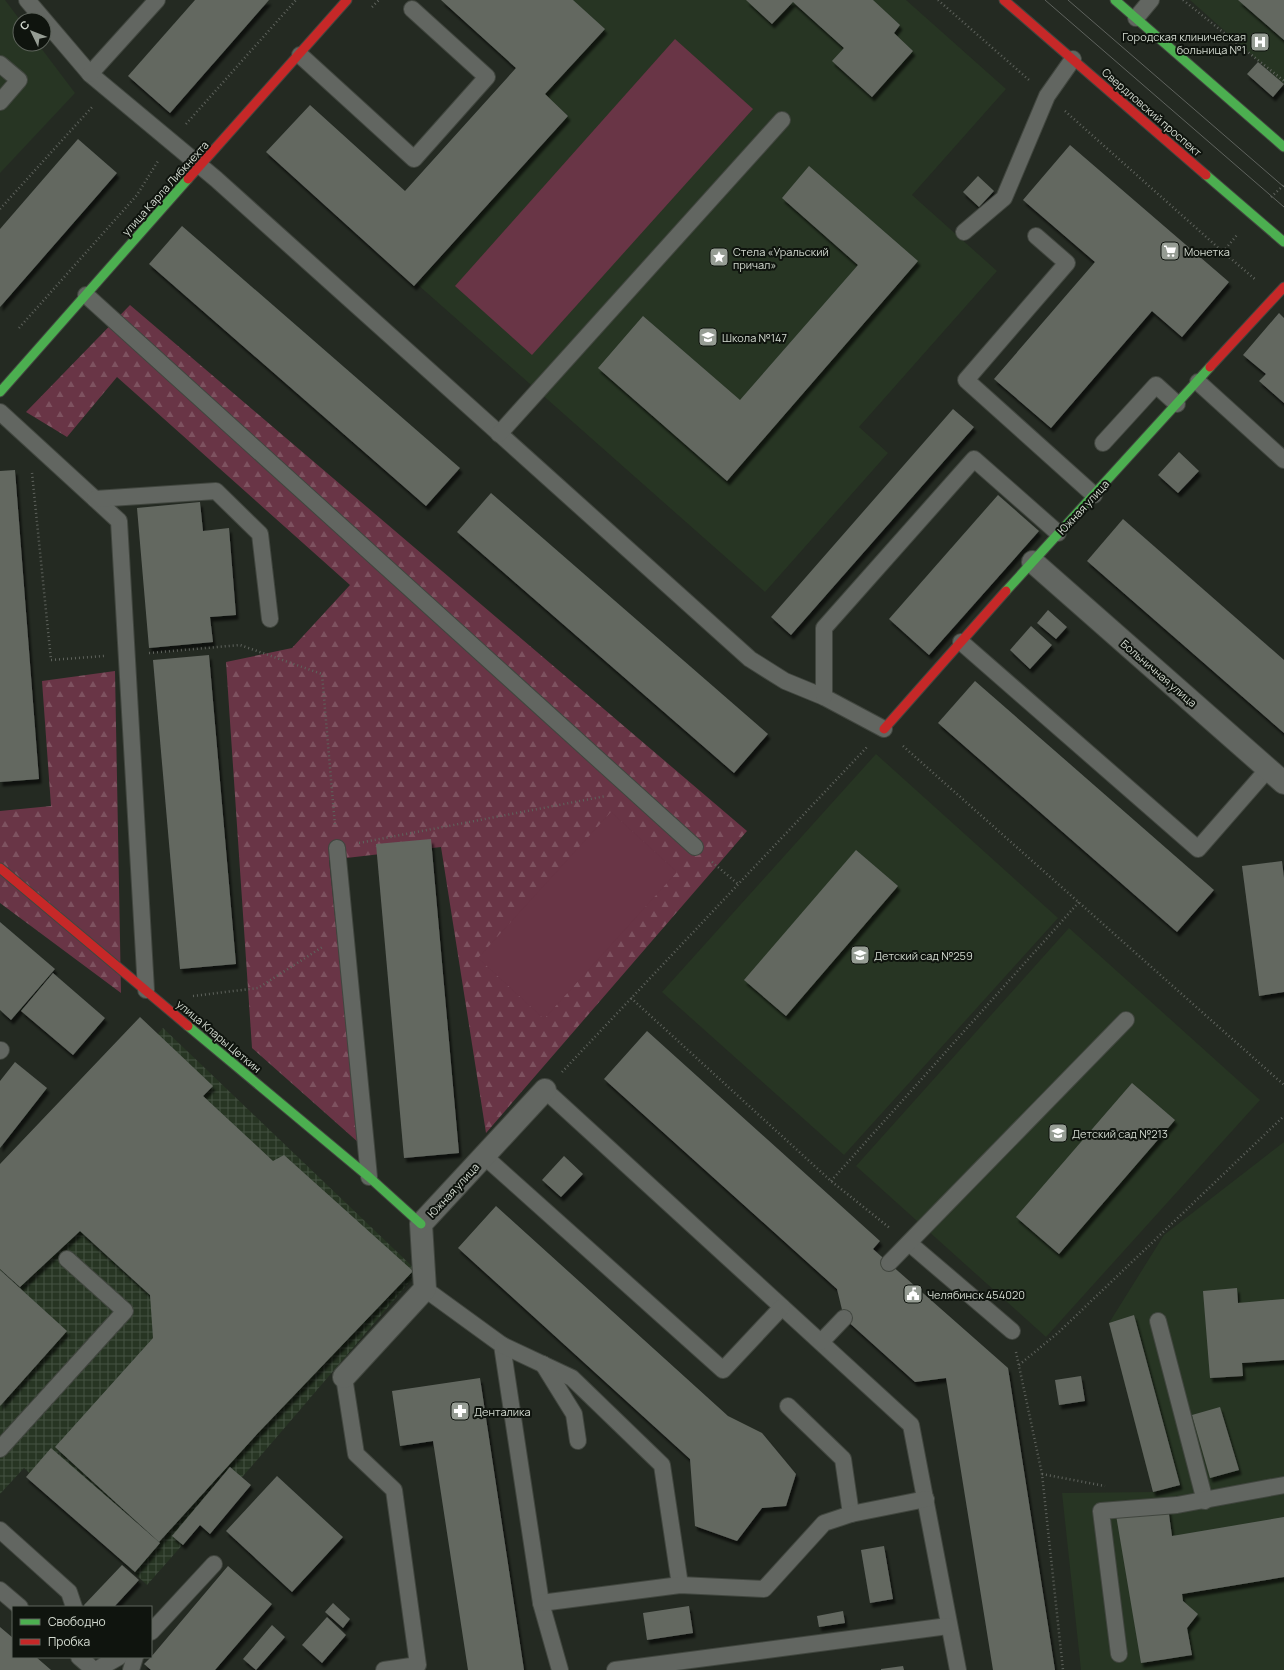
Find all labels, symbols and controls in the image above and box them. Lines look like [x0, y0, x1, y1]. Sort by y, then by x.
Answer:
north arrow [12, 12, 52, 52]
text: С [16, 17, 33, 33]
place label: Городская клиническая больница №1 [1122, 29, 1246, 57]
hospital icon: Городская клиническая больница №1 [1249, 31, 1271, 53]
street label: Свердловский проспект [1099, 65, 1205, 160]
street label: улица Карла Либкнехта [118, 137, 212, 239]
supermarket icon: Монетка [1159, 240, 1181, 262]
place label: Стела «Уральский причал» [733, 244, 829, 272]
place label: Монетка [1184, 244, 1230, 259]
place icon: Стела «Уральский причал» [708, 246, 730, 268]
school or university icon: Школа №147 [697, 326, 719, 348]
place label: Школа №147 [722, 330, 787, 345]
street label: Южная улица [1054, 476, 1112, 538]
street label: Больничная улица [1118, 636, 1200, 710]
school or university icon: Детский сад №259 [849, 944, 871, 966]
place label: Детский сад №259 [874, 948, 973, 963]
street label: улица Клары Цеткин [174, 996, 264, 1076]
school or university icon: Детский сад №213 [1047, 1122, 1069, 1144]
place label: Детский сад №213 [1072, 1126, 1168, 1141]
street label: Южная улица [424, 1159, 482, 1221]
public building icon: Челябинск 454020 [902, 1283, 924, 1305]
place label: Челябинск 454020 [927, 1287, 1025, 1302]
pharmacy icon: Денталика [449, 1400, 471, 1422]
place label: Денталика [474, 1404, 531, 1419]
legend [12, 1606, 152, 1658]
text: Свободно [48, 1613, 106, 1630]
text: Пробка [48, 1633, 90, 1650]

